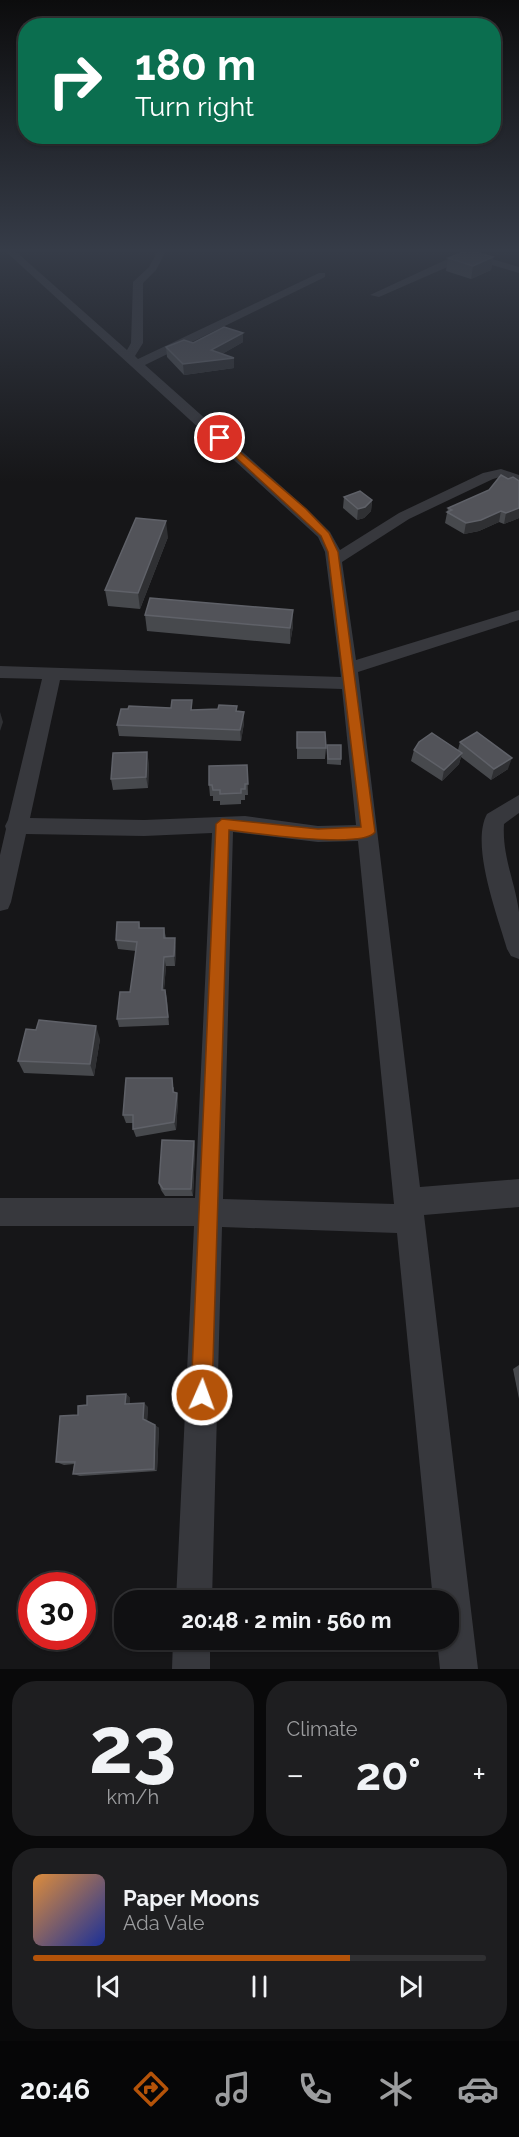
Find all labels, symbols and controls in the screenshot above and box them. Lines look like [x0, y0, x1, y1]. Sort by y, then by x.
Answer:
text: 180 m [135, 41, 256, 90]
icon: right [36, 42, 114, 120]
text: Turn right [135, 91, 254, 122]
pin [194, 412, 245, 463]
icon: arrive [203, 421, 236, 454]
position arrow [170, 1363, 234, 1427]
speed limit sign: 30 [18, 1572, 96, 1650]
text: 20:48 · 2 min · 560 m [181, 1607, 392, 1633]
text: 23 [89, 1700, 177, 1791]
text: Climate [287, 1717, 358, 1741]
text: 20° [356, 1748, 421, 1801]
text: − [287, 1755, 304, 1794]
text: + [472, 1755, 486, 1794]
text: km/h [106, 1785, 159, 1809]
text: Paper Moons [123, 1885, 259, 1911]
text: Ada Vale [123, 1911, 205, 1935]
icon: previous [92, 1970, 125, 2003]
icon: pause [243, 1970, 276, 2003]
icon: next [394, 1970, 427, 2003]
icon: directions [130, 2068, 172, 2110]
icon: music [212, 2068, 254, 2110]
icon: phone [294, 2068, 336, 2110]
icon: climate [375, 2068, 417, 2110]
icon: car [457, 2068, 499, 2110]
text: 20:46 [20, 2074, 90, 2105]

